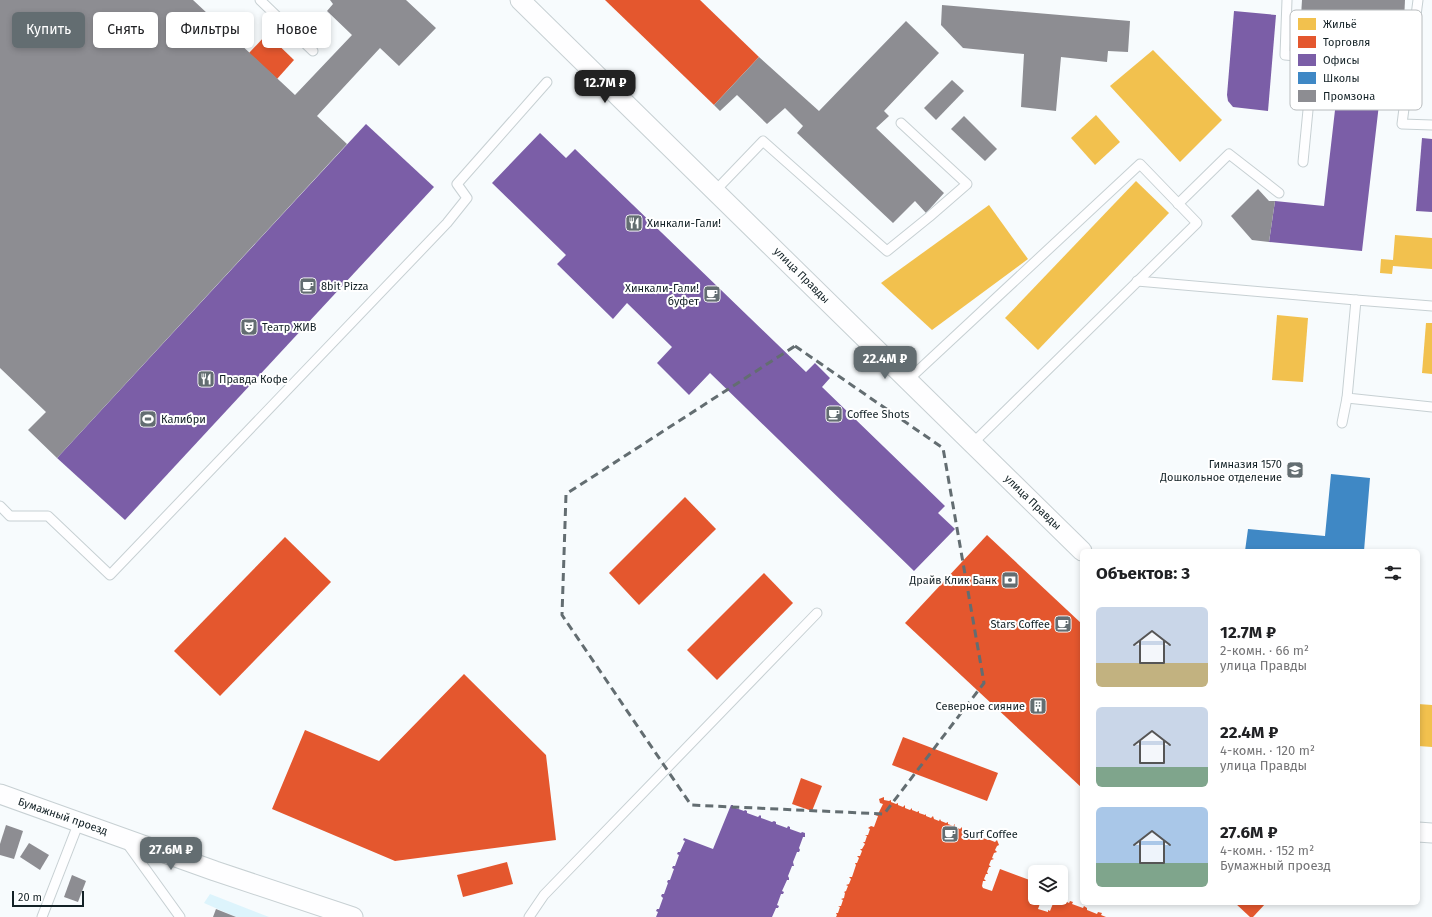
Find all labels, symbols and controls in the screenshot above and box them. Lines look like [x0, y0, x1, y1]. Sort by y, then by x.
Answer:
legend [1290, 10, 1422, 110]
chip: Купить [12, 12, 85, 48]
chip: Снять [93, 12, 158, 48]
chip: Фильтры [166, 12, 254, 48]
chip: Новое [262, 12, 331, 48]
text: Жильё [1323, 18, 1357, 31]
text: Торговля [1323, 36, 1370, 49]
text: Офисы [1323, 54, 1360, 67]
pin: 12.7M ₽ [568, 70, 642, 104]
text: Школы [1323, 72, 1360, 85]
text: 12.7M ₽ [584, 75, 627, 90]
text: Промзона [1323, 90, 1375, 103]
restaurant icon: Хинкали-Гали! [624, 213, 644, 233]
place label: Хинкали-Гали! [647, 217, 721, 230]
street label: улица Правды [771, 245, 832, 306]
cafe icon: 8bit Pizza [298, 276, 318, 296]
place label: 8bit Pizza [321, 280, 369, 293]
place label: Хинкали-Гали! буфет [625, 282, 699, 308]
cafe icon: Хинкали-Гали! буфет [702, 284, 722, 304]
theatre icon: Театр ЖИВ [239, 317, 259, 337]
place label: Театр ЖИВ [262, 321, 317, 334]
pin: 22.4M ₽ [848, 346, 922, 380]
text: 22.4M ₽ [863, 351, 907, 366]
restaurant icon: Правда Кофе [196, 369, 216, 389]
place label: Правда Кофе [219, 373, 288, 386]
cafe icon: Coffee Shots [824, 404, 844, 424]
place label: Coffee Shots [847, 408, 910, 421]
sports icon: Калибри [138, 409, 158, 429]
place label: Калибри [161, 413, 206, 426]
place label: Гимназия 1570 Дошкольное отделение [1159, 458, 1282, 484]
school or university icon: Гимназия 1570 Дошкольное отделение [1285, 460, 1305, 480]
street label: улица Правды [1002, 472, 1064, 533]
icon: filters [1382, 562, 1404, 584]
text: Объектов: 3 [1096, 563, 1190, 584]
bank icon: Драйв Клик Банк [1000, 570, 1020, 590]
place label: Драйв Клик Банк [909, 574, 997, 587]
cafe icon: Stars Coffee [1053, 614, 1073, 634]
place label: Stars Coffee [990, 618, 1050, 631]
text: 12.7M ₽ [1220, 622, 1276, 643]
icon: home [1128, 623, 1176, 671]
text: 2-комн. · 66 m² [1220, 643, 1309, 658]
text: улица Правды [1220, 658, 1307, 673]
building icon: Северное сияние [1028, 696, 1048, 716]
place label: Северное сияние [935, 700, 1025, 713]
text: 22.4M ₽ [1220, 722, 1278, 743]
icon: home [1128, 723, 1176, 771]
text: 4-комн. · 120 m² [1220, 743, 1315, 758]
text: улица Правды [1220, 758, 1307, 773]
street label: Бумажный проезд [16, 795, 109, 838]
text: 27.6M ₽ [1220, 822, 1278, 843]
icon: home [1128, 823, 1176, 871]
cafe icon: Surf Coffee [940, 824, 960, 844]
place label: Surf Coffee [963, 828, 1018, 841]
pin: 27.6M ₽ [134, 837, 208, 871]
text: 27.6M ₽ [149, 842, 193, 857]
text: 4-комн. · 152 m² [1220, 843, 1314, 858]
text: Бумажный проезд [1220, 858, 1331, 873]
map controls [1028, 865, 1068, 905]
button: layers [1028, 865, 1068, 905]
scale bar [12, 889, 84, 908]
text: 20 m [18, 891, 42, 904]

